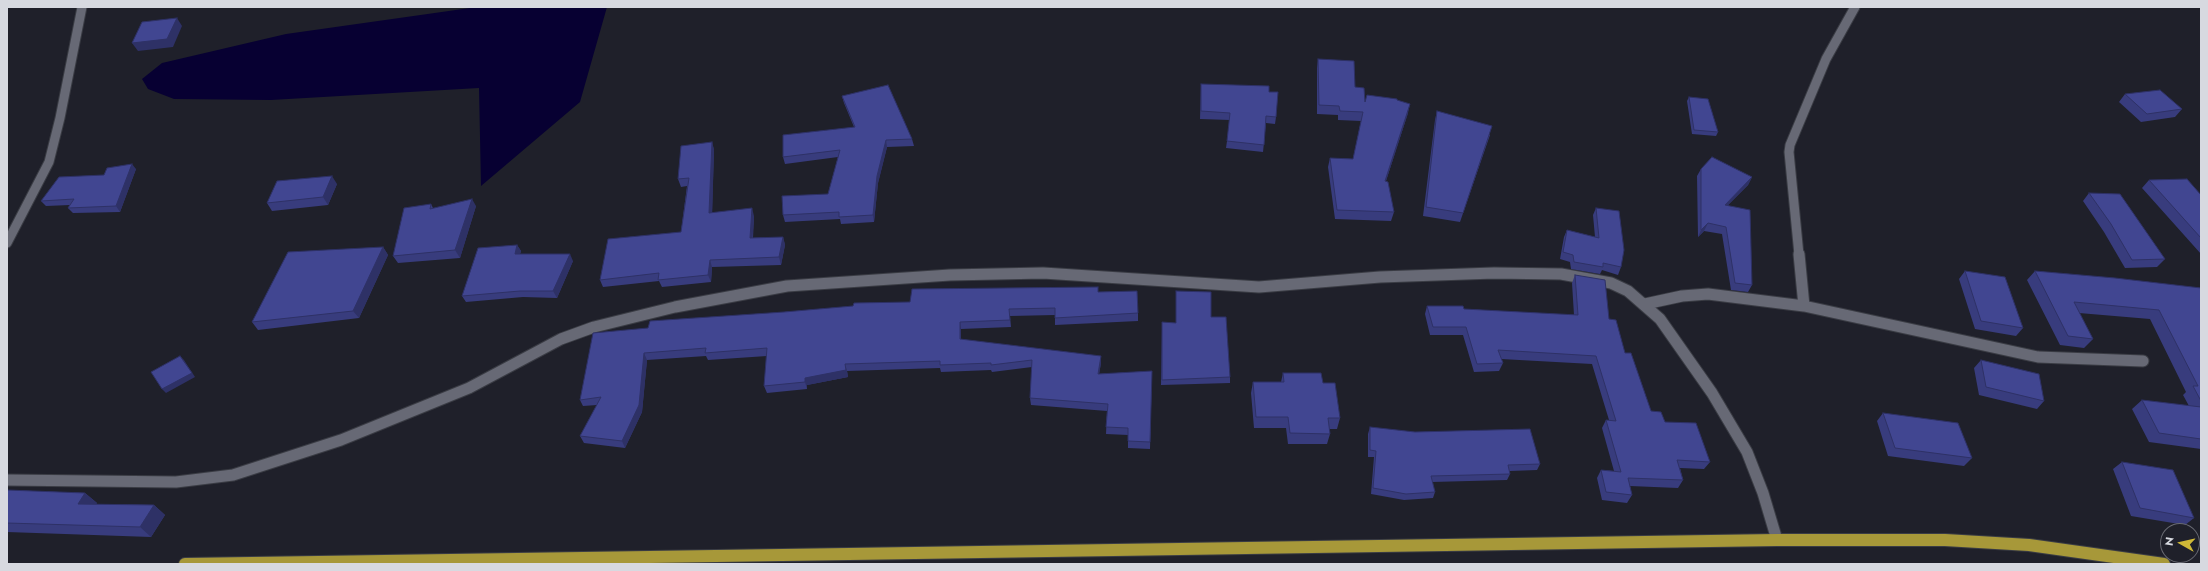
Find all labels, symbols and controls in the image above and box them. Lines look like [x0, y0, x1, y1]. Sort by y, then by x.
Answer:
north arrow [2160, 523, 2200, 563]
text: N [2161, 536, 2178, 547]

